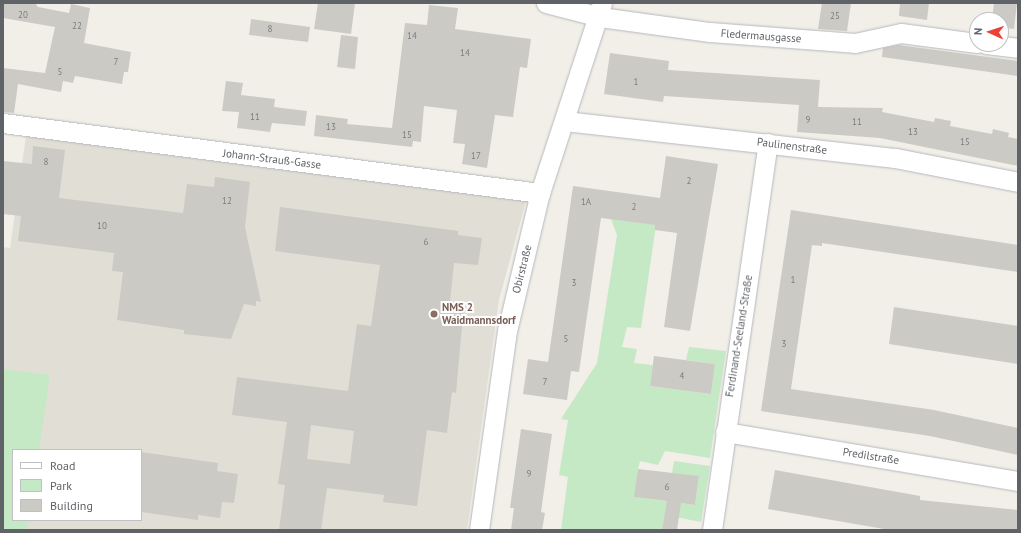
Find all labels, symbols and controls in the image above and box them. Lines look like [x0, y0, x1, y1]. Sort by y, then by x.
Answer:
house number: 20 [18, 10, 28, 20]
house number: 25 [830, 11, 840, 21]
north arrow [969, 12, 1009, 52]
house number: 22 [72, 21, 82, 31]
house number: 8 [268, 24, 272, 34]
street label: Fledermausgasse [720, 27, 802, 45]
text: N [971, 27, 985, 35]
house number: 14 [407, 31, 417, 41]
house number: 14 [460, 48, 470, 58]
house number: 7 [114, 57, 118, 67]
house number: 5 [58, 67, 62, 77]
house number: 1 [634, 77, 638, 87]
house number: 11 [250, 112, 260, 122]
house number: 9 [806, 115, 810, 125]
house number: 11 [852, 117, 862, 127]
house number: 13 [326, 122, 336, 132]
house number: 13 [908, 127, 918, 137]
house number: 15 [402, 130, 412, 140]
street label: Paulinenstraße [756, 135, 828, 157]
house number: 15 [960, 137, 970, 147]
street label: Johann-Strauß-Gasse [222, 146, 322, 172]
house number: 17 [471, 151, 481, 161]
house number: 8 [44, 157, 48, 167]
house number: 2 [687, 176, 691, 186]
house number: 12 [222, 196, 232, 206]
house number: 1A [581, 197, 591, 207]
house number: 2 [632, 202, 636, 212]
house number: 10 [97, 221, 107, 231]
house number: 6 [424, 237, 428, 247]
street label: Obirstraße [510, 243, 534, 295]
street label: Ferdinand-Seeland-Straße [723, 274, 755, 398]
house number: 1 [791, 275, 795, 285]
house number: 3 [572, 278, 576, 288]
place label: NMS 2 Waidmannsdorf [442, 301, 515, 327]
marker: NMS 2 Waidmannsdorf [429, 309, 439, 319]
house number: 5 [564, 334, 568, 344]
house number: 3 [782, 339, 786, 349]
house number: 4 [680, 371, 684, 381]
house number: 7 [543, 377, 547, 387]
street label: Predilstraße [842, 445, 900, 467]
legend [12, 449, 142, 521]
text: Road [50, 458, 75, 473]
house number: 9 [527, 469, 531, 479]
text: Park [50, 478, 72, 493]
house number: 6 [665, 482, 669, 492]
text: Building [50, 498, 93, 513]

